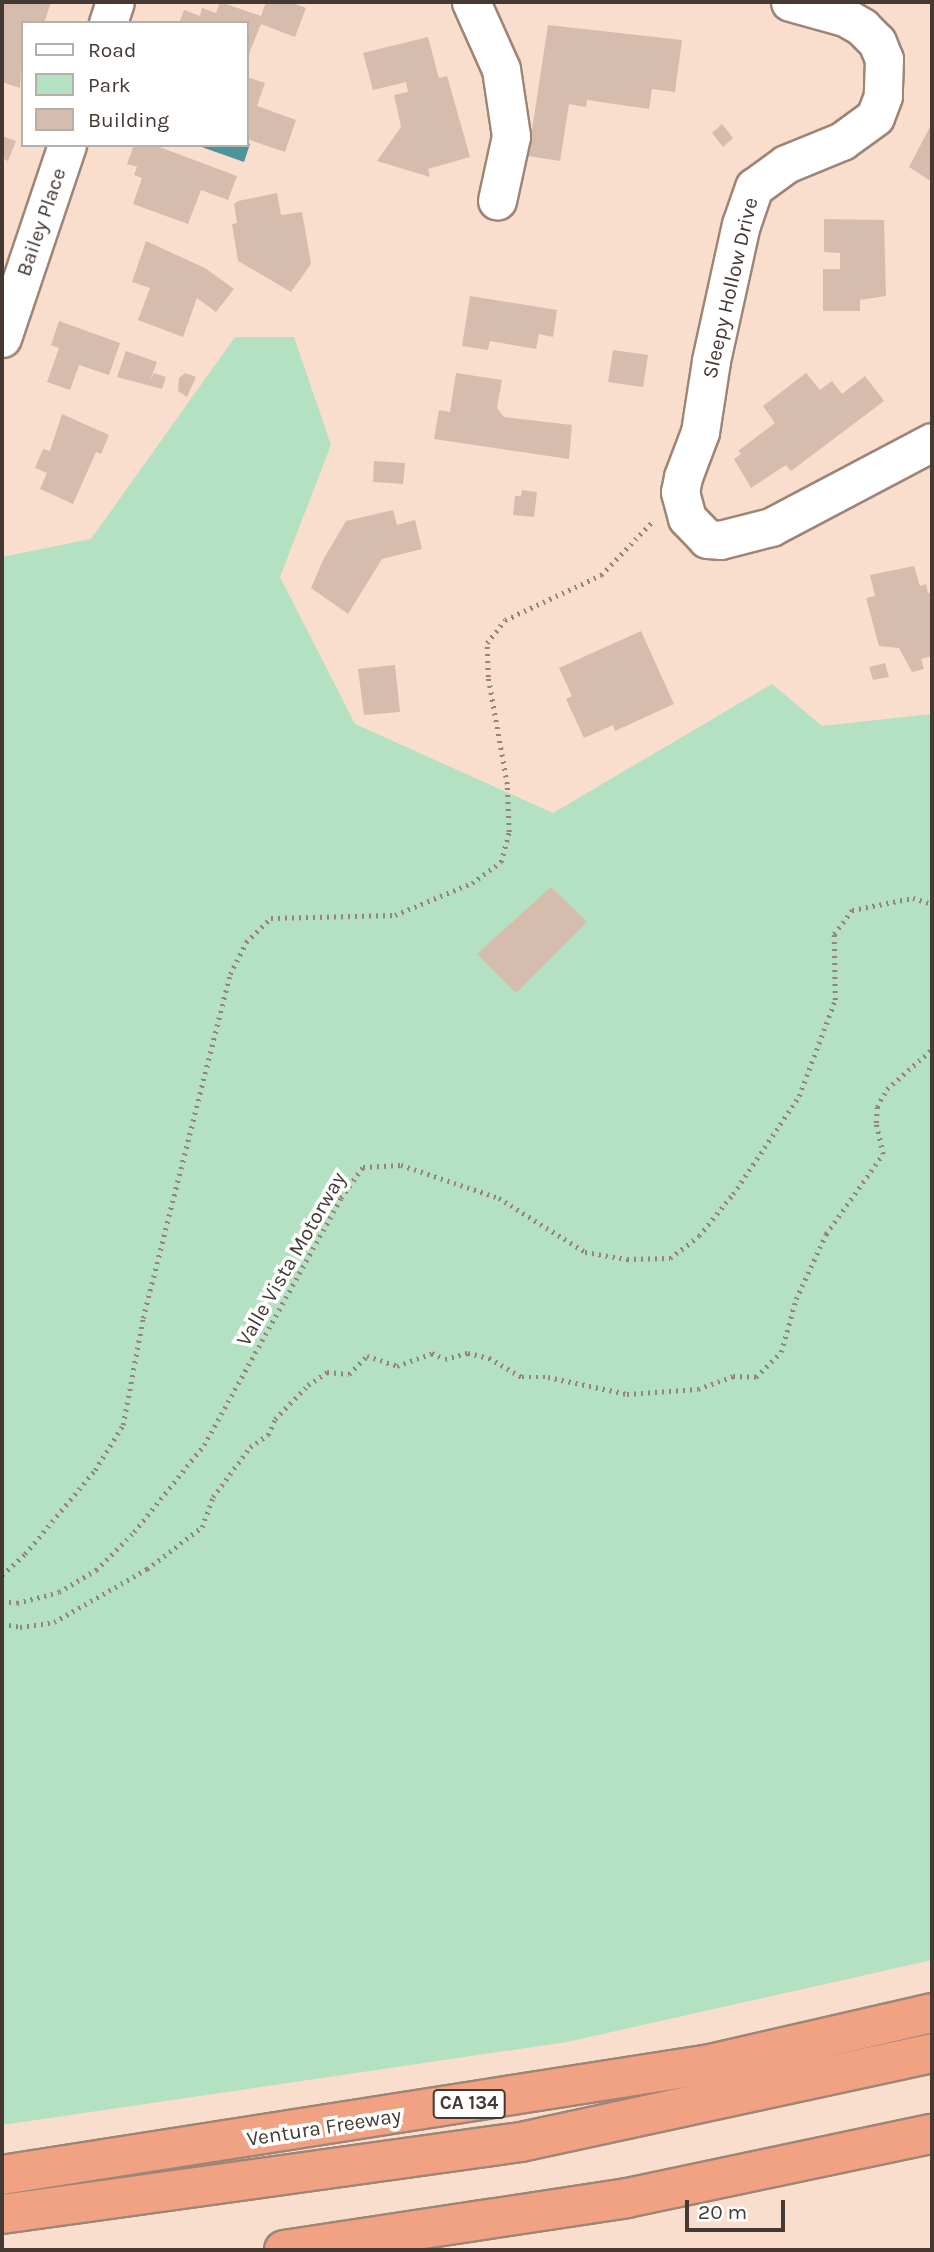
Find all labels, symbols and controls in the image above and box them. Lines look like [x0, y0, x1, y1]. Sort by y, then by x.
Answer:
legend [21, 21, 248, 147]
text: Road [88, 38, 136, 62]
text: Park [88, 73, 131, 97]
text: Building [88, 108, 169, 132]
street label: Bailey Place [11, 164, 71, 280]
street label: Sleepy Hollow Drive [697, 195, 763, 381]
street label: Valle Vista Motorway [231, 1168, 351, 1350]
road number: CA 134 [432, 2088, 506, 2120]
street label: Ventura Freeway [245, 2102, 403, 2152]
scale bar [689, 2186, 789, 2230]
text: 20 m [698, 2200, 747, 2224]

